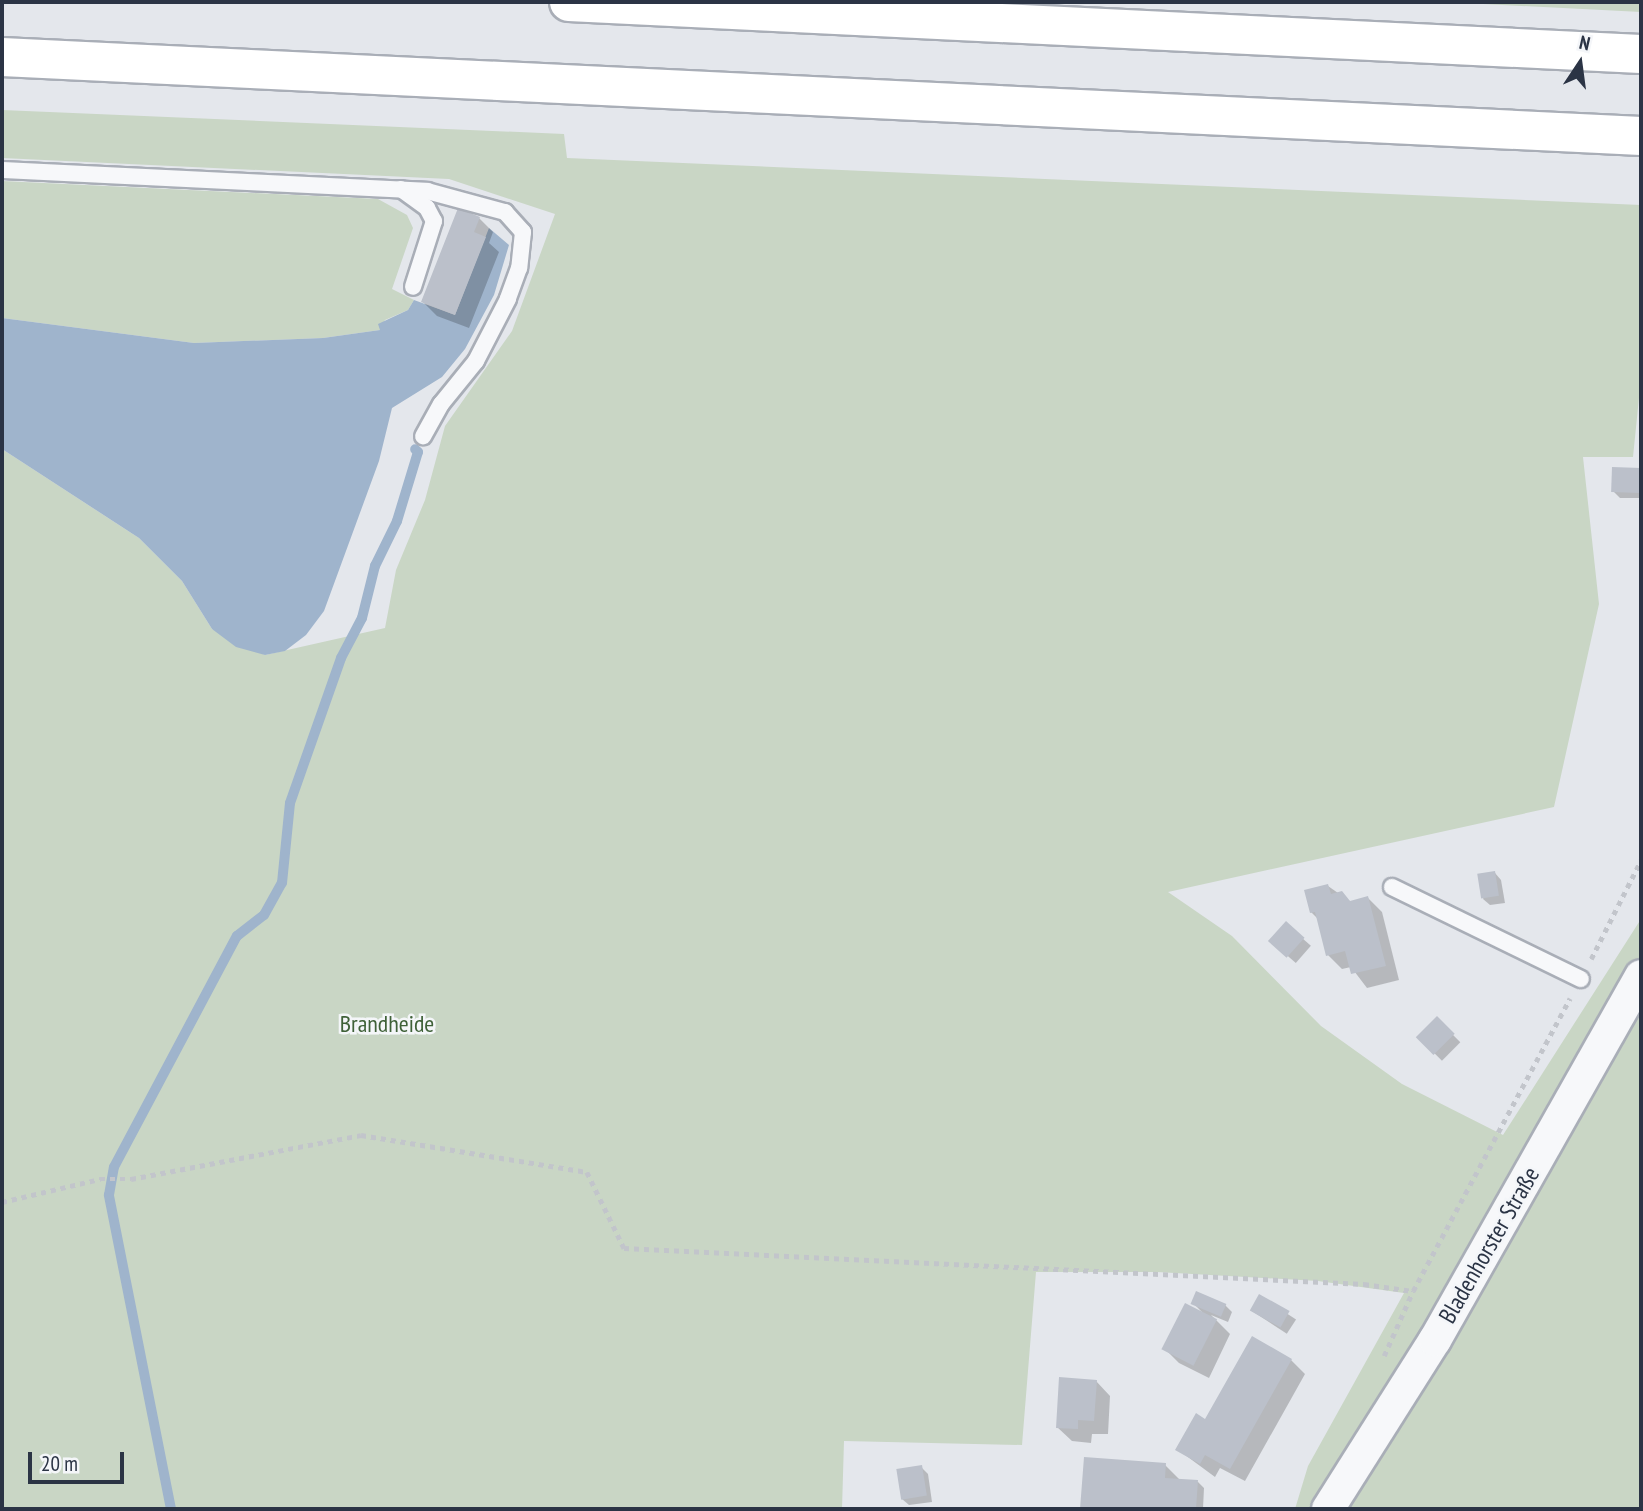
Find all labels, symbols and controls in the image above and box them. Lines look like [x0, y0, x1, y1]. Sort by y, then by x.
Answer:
north arrow [1545, 28, 1615, 98]
text: N [1577, 30, 1592, 55]
park label: Brandheide [340, 1010, 434, 1038]
street label: Bladenhorster Straße [1433, 1162, 1545, 1328]
scale bar [32, 1438, 128, 1482]
text: 20 m [41, 1450, 78, 1477]

